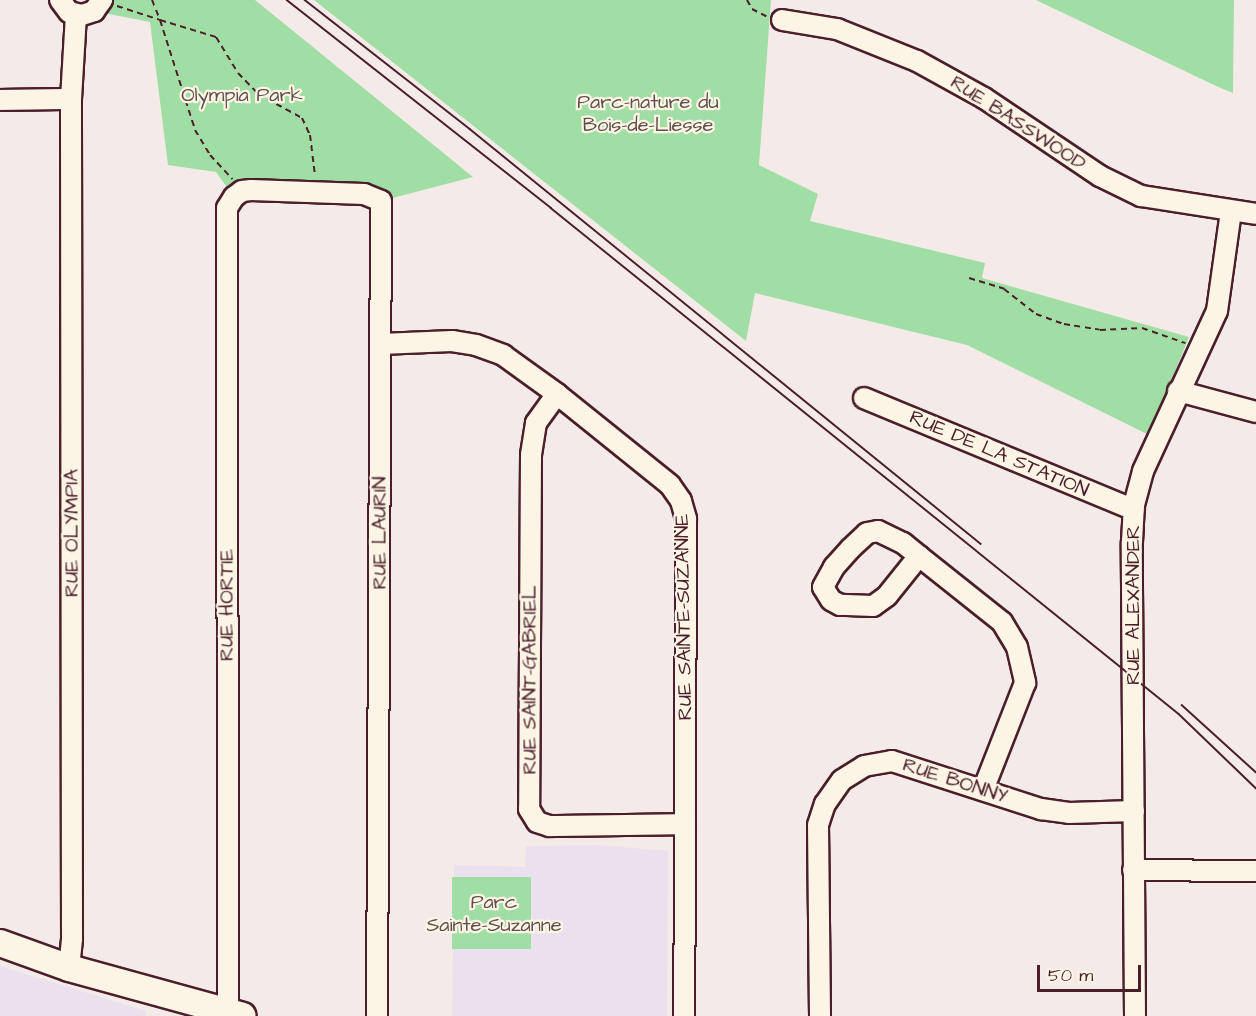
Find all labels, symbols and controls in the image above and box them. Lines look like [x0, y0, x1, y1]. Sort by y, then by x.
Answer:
street label: RUE BASSWOOD [946, 70, 1090, 176]
park label: Olympia Park [181, 83, 303, 107]
park label: Parc-nature du Bois-de-Liesse [577, 91, 719, 138]
street label: RUE DE LA STATION [906, 405, 1092, 503]
street label: RUE OLYMPIA [60, 469, 84, 597]
street label: RUE LAURIN [368, 476, 392, 590]
street label: RUE SAINTE-SUZANNE [670, 514, 698, 720]
street label: RUE ALEXANDER [1121, 525, 1145, 685]
street label: RUE HORTIE [215, 549, 239, 661]
street label: RUE SAINT-GABRIEL [518, 585, 542, 775]
street label: RUE BONNY [900, 753, 1010, 809]
park label: Parc Sainte-Suzanne [426, 891, 562, 938]
scale bar [1040, 953, 1144, 991]
text: 50 m [1048, 963, 1093, 988]

